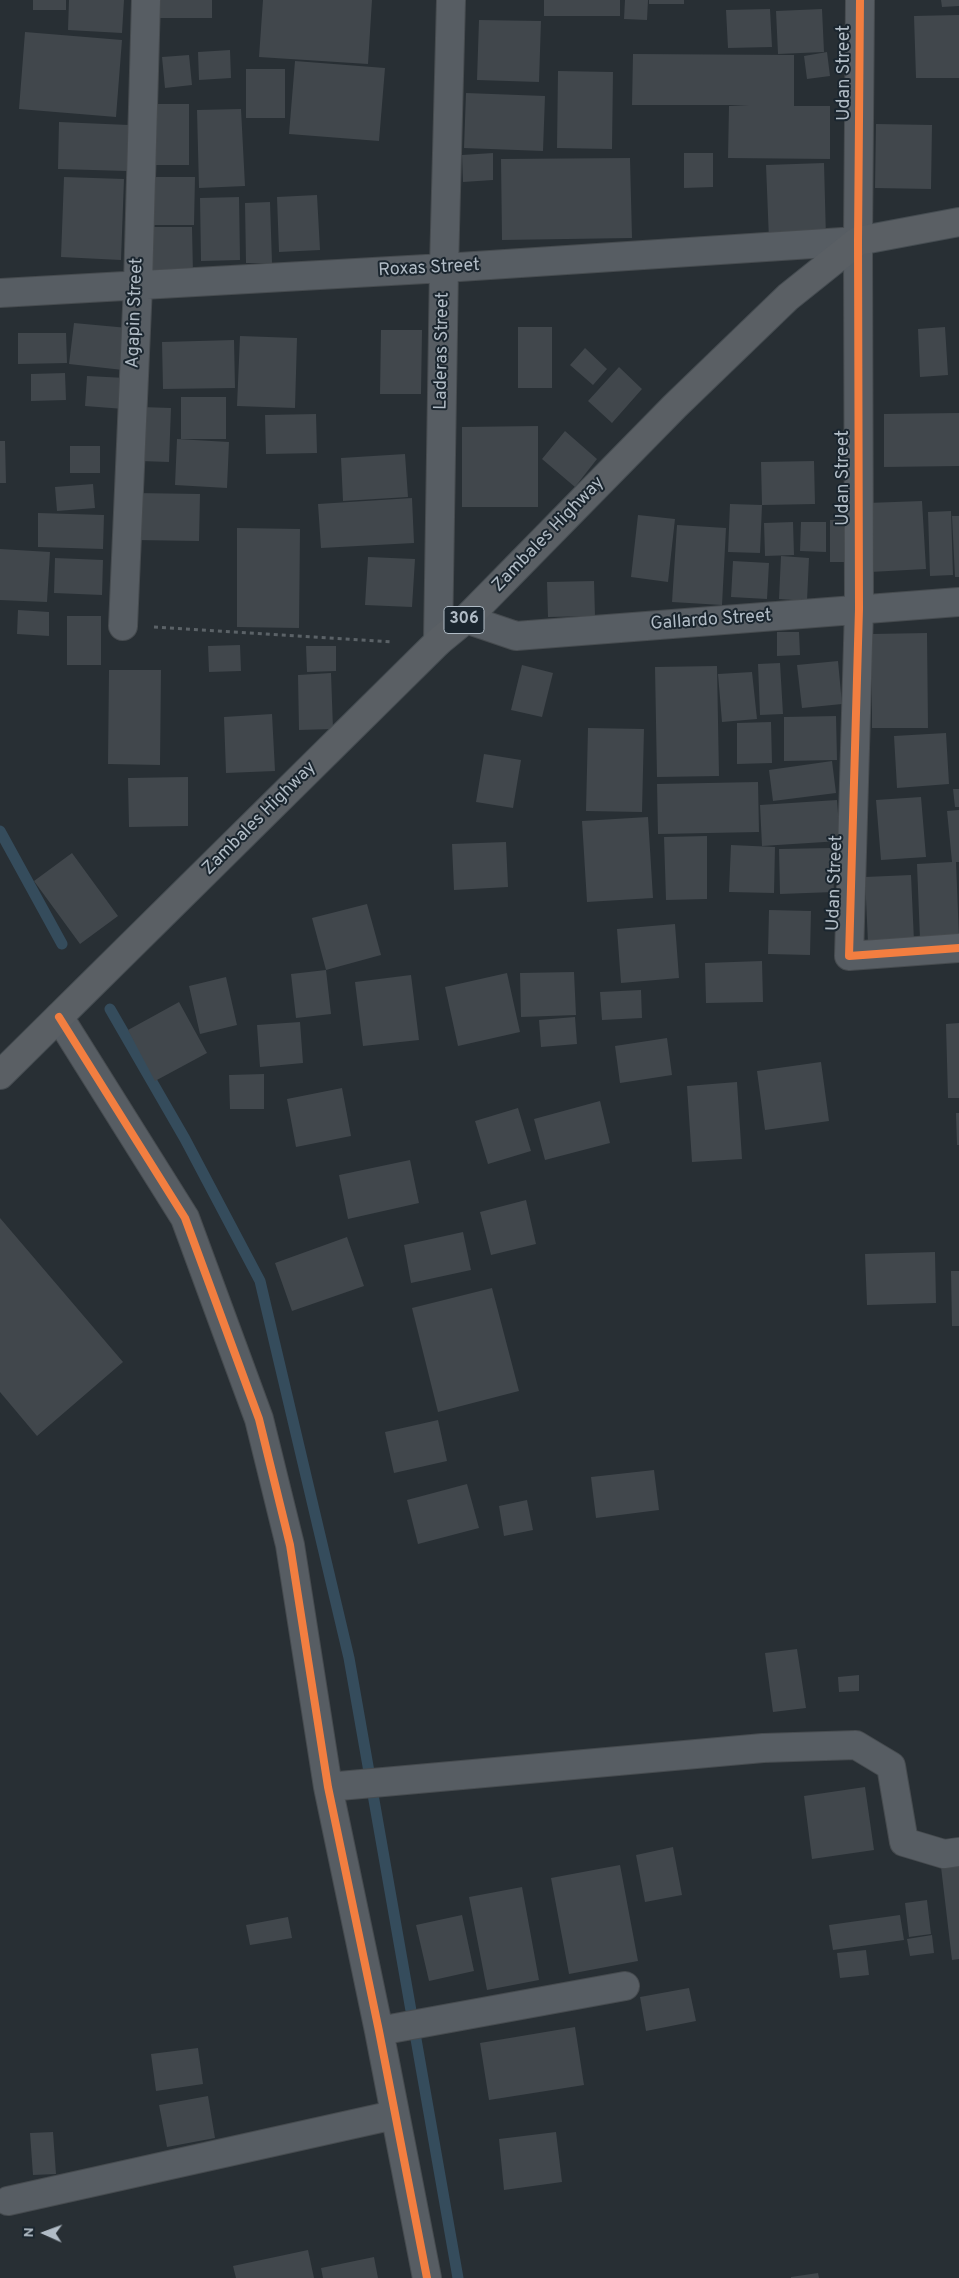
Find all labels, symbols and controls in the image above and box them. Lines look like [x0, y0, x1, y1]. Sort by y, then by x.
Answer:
street label: Udan Street [834, 25, 856, 121]
street label: Roxas Street [378, 256, 480, 282]
street label: Agapin Street [123, 257, 149, 369]
street label: Laderas Street [431, 292, 455, 410]
street label: Udan Street [833, 430, 855, 526]
street label: Zambales Highway [488, 473, 610, 597]
road number: 306 [444, 606, 484, 634]
street label: Gallardo Street [650, 606, 772, 636]
street label: Zambales Highway [199, 758, 321, 880]
street label: Udan Street [824, 835, 848, 931]
north arrow [20, 2208, 70, 2258]
text: N [21, 2227, 38, 2238]

